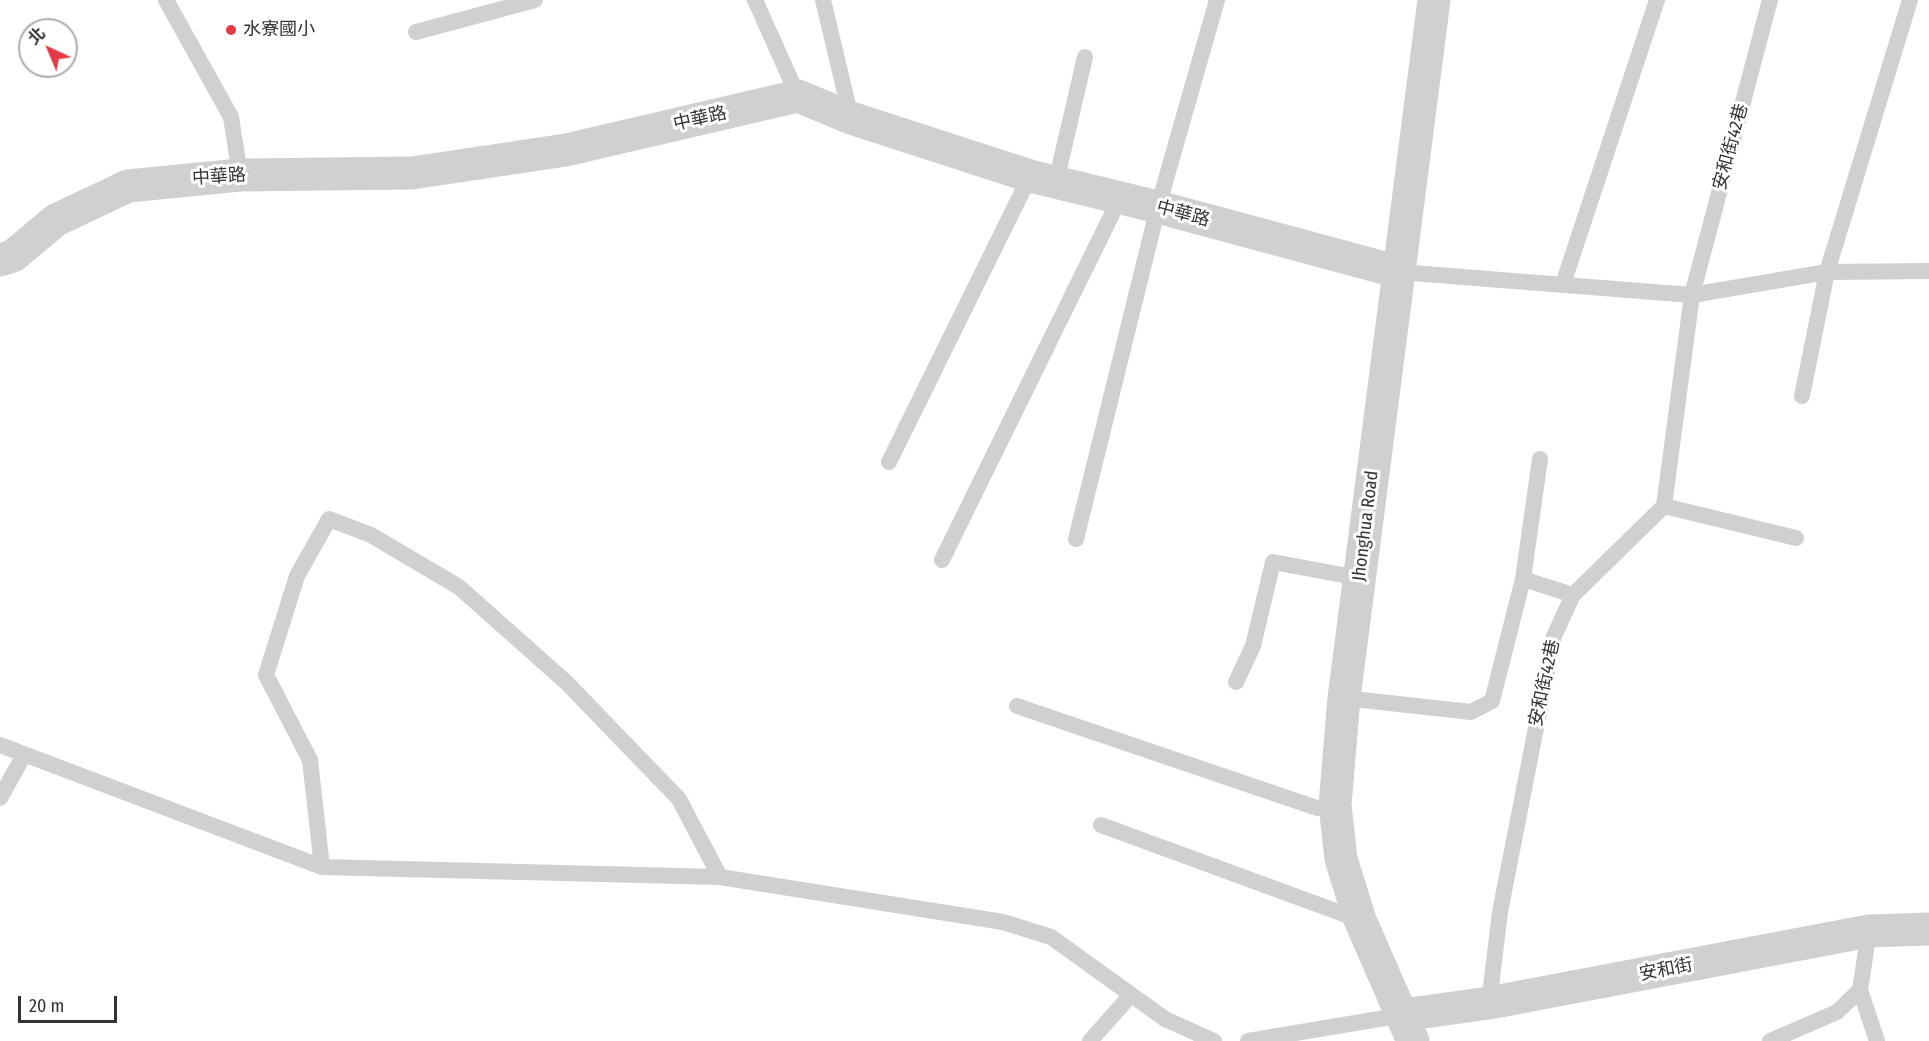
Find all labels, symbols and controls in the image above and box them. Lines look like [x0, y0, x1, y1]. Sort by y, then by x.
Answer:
north arrow [18, 18, 78, 78]
place label: 水寮國小 [243, 19, 315, 41]
marker: 水寮國小 [224, 23, 238, 37]
text: 北 [24, 24, 49, 49]
street label: 中華路 [671, 102, 729, 136]
street label: 安和街42巷 [1709, 102, 1753, 192]
street label: 中華路 [191, 164, 247, 190]
street label: 中華路 [1154, 197, 1212, 231]
street label: Jhonghua Road [1349, 470, 1383, 582]
street label: 安和街42巷 [1525, 638, 1565, 728]
street label: 安和街 [1637, 954, 1695, 986]
scale bar [21, 984, 120, 1022]
text: 20 m [29, 995, 64, 1017]

